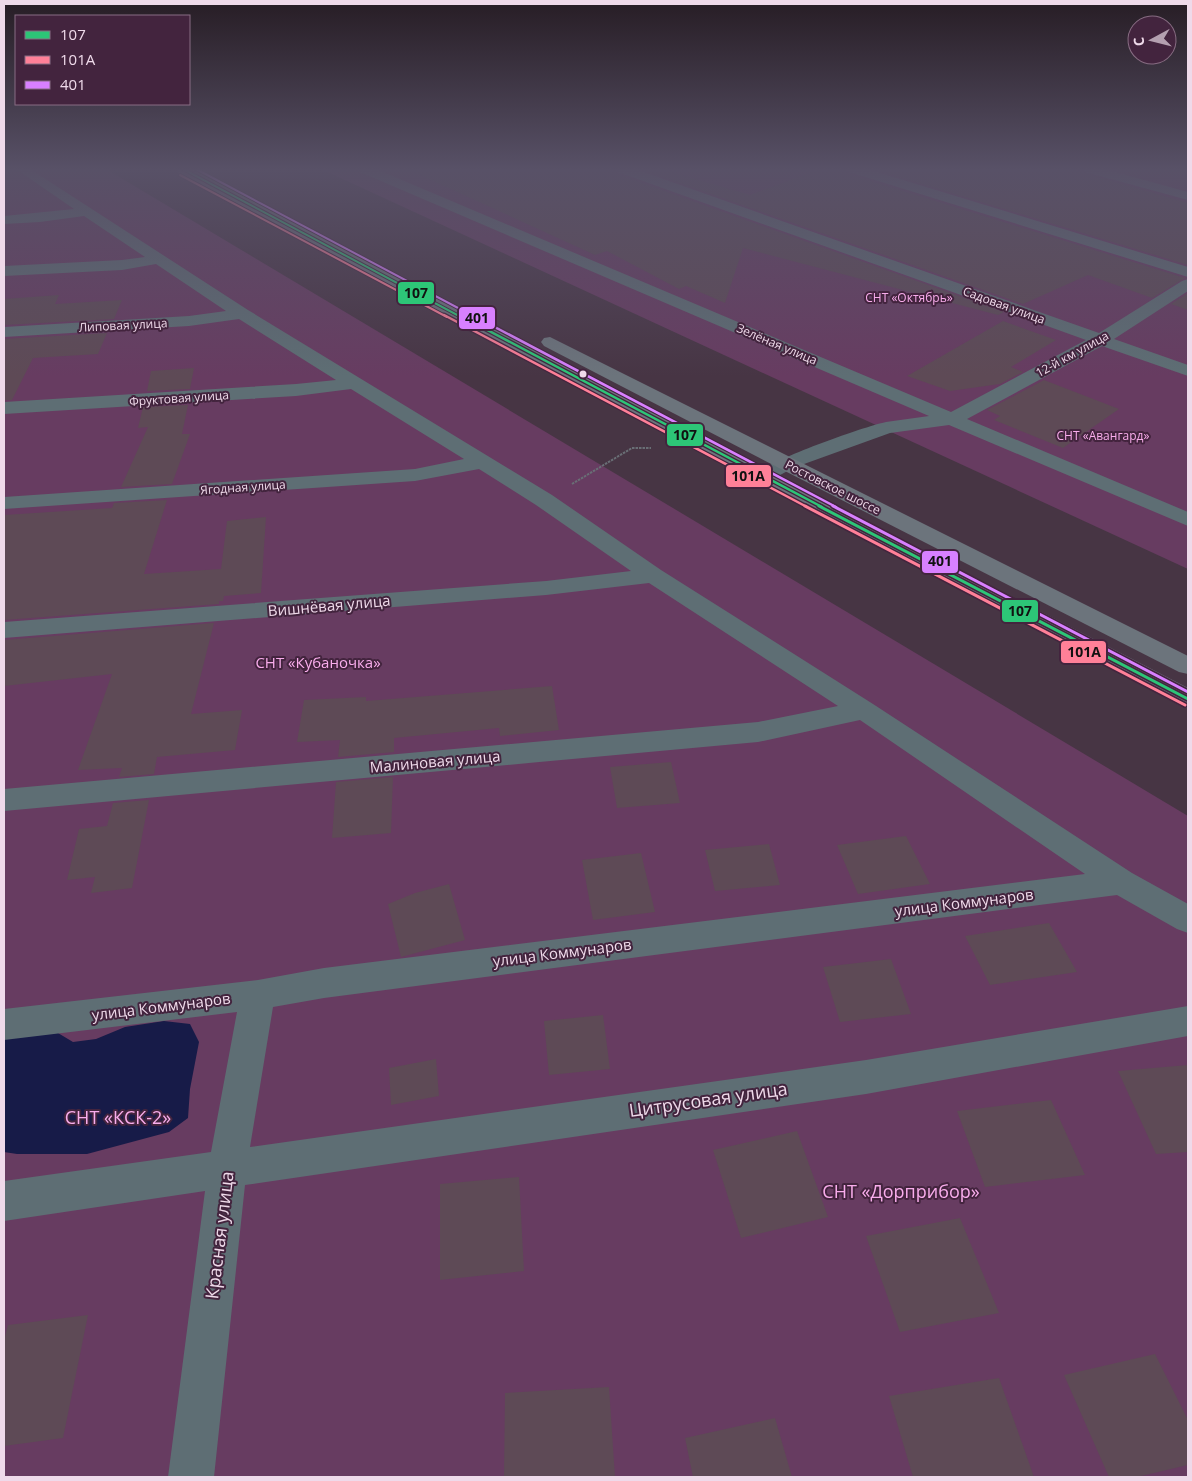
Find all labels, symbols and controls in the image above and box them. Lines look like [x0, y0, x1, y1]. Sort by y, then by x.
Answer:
legend [15, 15, 190, 105]
north arrow [1127, 15, 1177, 65]
text: 107 [60, 24, 86, 44]
text: С [1129, 36, 1149, 47]
text: 101А [60, 49, 96, 69]
text: 401 [60, 74, 86, 94]
line badge: 107 [397, 281, 435, 305]
street label: Садовая улица [961, 282, 1047, 328]
text: 107 [404, 283, 428, 302]
park label: СНТ «Октябрь» [865, 289, 953, 306]
line badge: 401 [458, 306, 496, 330]
text: 401 [465, 308, 489, 327]
street label: Липовая улица [78, 314, 168, 336]
street label: Зелёная улица [734, 319, 820, 369]
street label: 12-й км улица [1032, 327, 1112, 381]
unlabelled marker [578, 369, 588, 379]
street label: Фруктовая улица [129, 386, 229, 410]
line badge: 107 [666, 423, 704, 447]
text: 107 [673, 425, 697, 444]
park label: СНТ «Авангард» [1057, 427, 1149, 444]
street label: Ростовское шоссе [782, 456, 884, 519]
line badge: 101А [725, 464, 772, 488]
text: 101А [731, 466, 765, 485]
street label: Ягодная улица [200, 476, 286, 498]
line badge: 401 [921, 550, 959, 574]
text: 401 [928, 551, 952, 570]
street label: Вишнёвая улица [267, 590, 391, 620]
line badge: 107 [1001, 599, 1039, 623]
text: 107 [1008, 601, 1032, 620]
line badge: 101А [1060, 640, 1107, 664]
text: 101А [1067, 642, 1101, 661]
park label: СНТ «Кубаночка» [255, 652, 381, 672]
street label: Малиновая улица [369, 745, 501, 777]
street label: улица Коммунаров [894, 884, 1034, 920]
street label: улица Коммунаров [492, 934, 632, 970]
street label: улица Коммунаров [91, 988, 231, 1024]
street label: Цитрусовая улица [627, 1076, 789, 1122]
park label: СНТ «КСК-2» [65, 1105, 171, 1129]
street label: Красная улица [199, 1170, 239, 1300]
park label: СНТ «Дорприбор» [822, 1179, 980, 1203]

